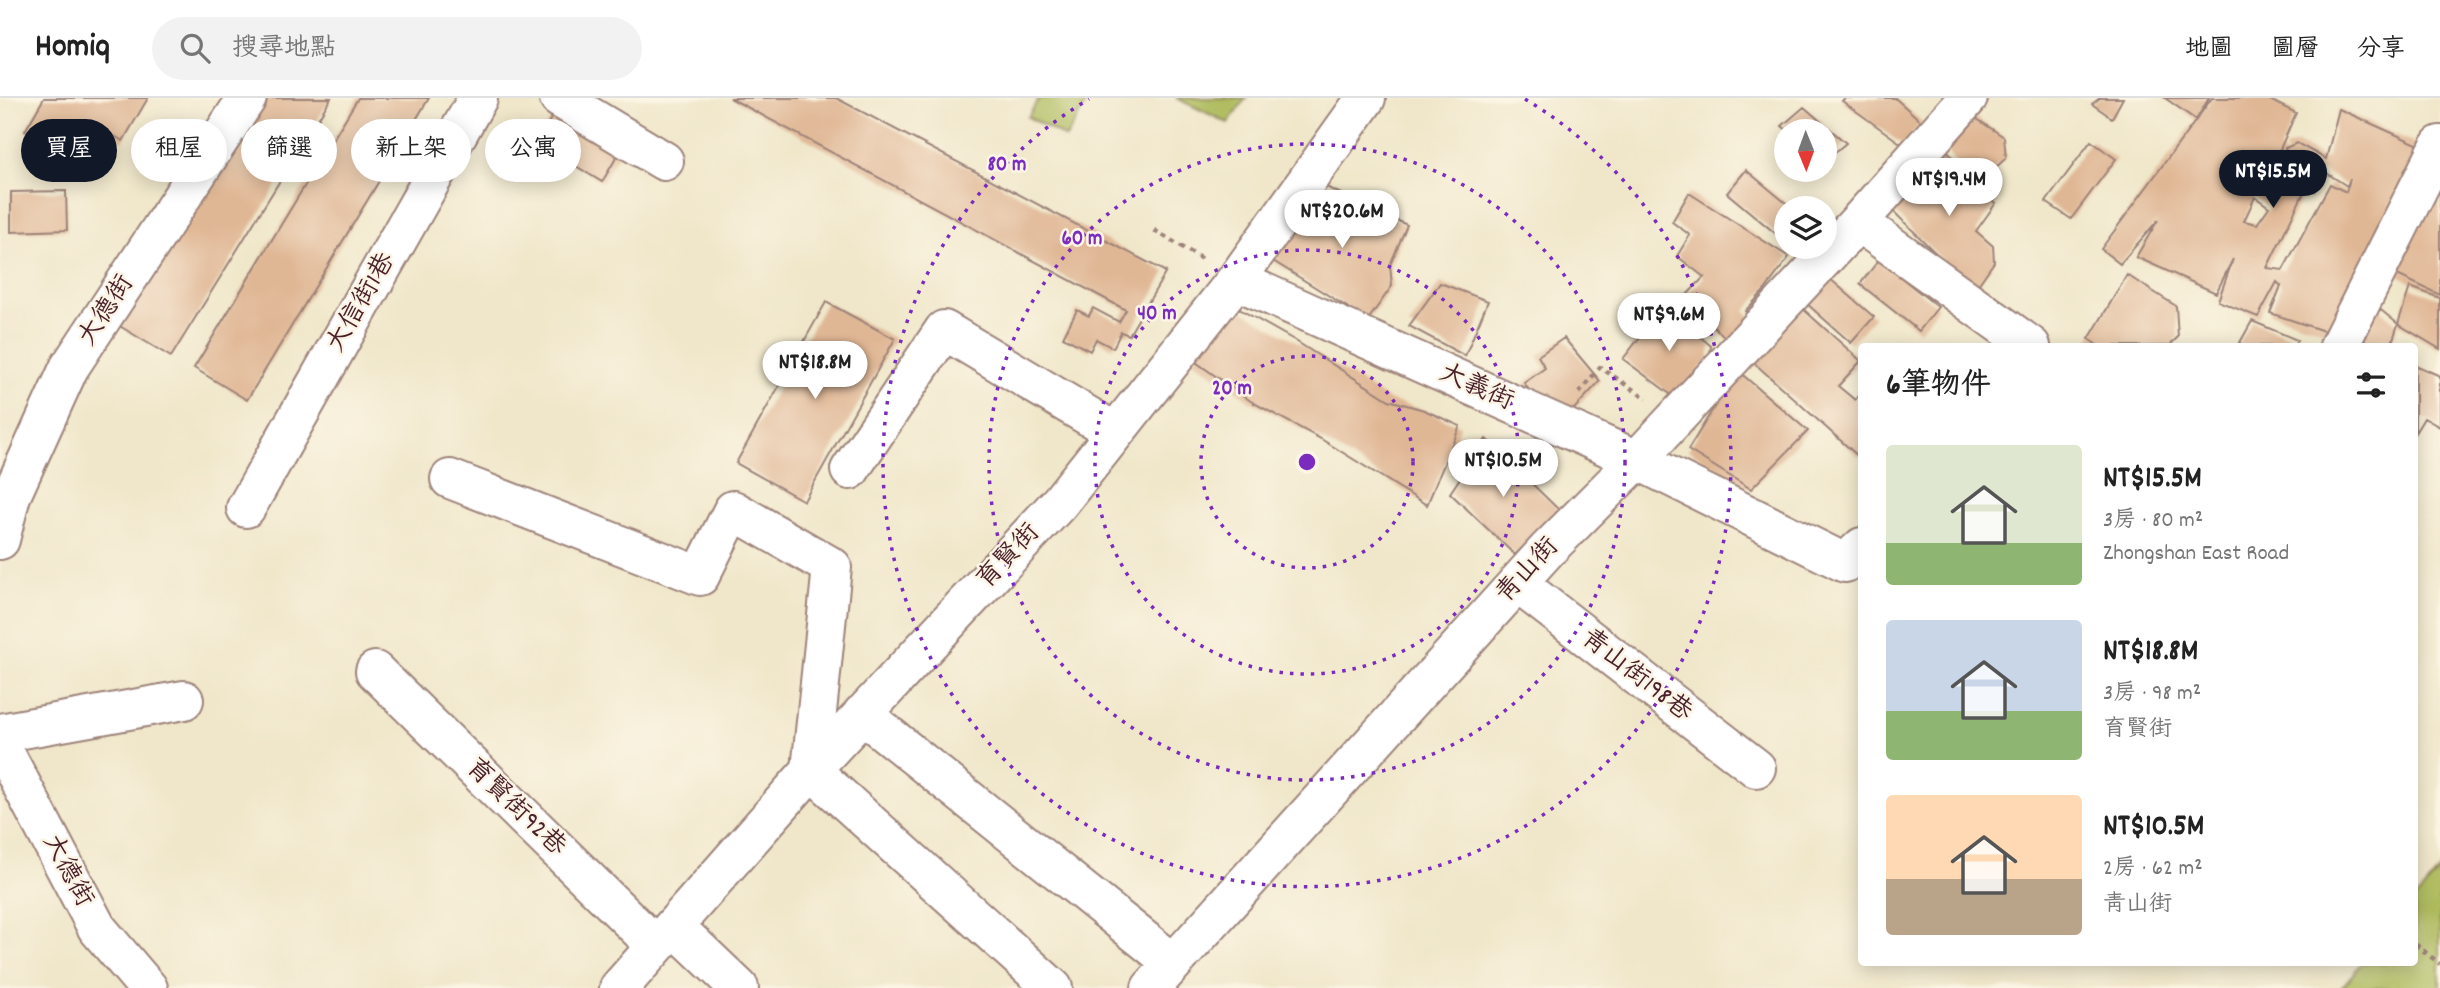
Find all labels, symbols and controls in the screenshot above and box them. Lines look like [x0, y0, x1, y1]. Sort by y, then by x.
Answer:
search box [152, 17, 642, 80]
text: Homiq [35, 25, 110, 72]
icon: search [176, 29, 214, 67]
text: 搜尋地點 [232, 31, 336, 68]
text: 地圖 [2185, 33, 2233, 67]
text: 圖層 [2271, 33, 2319, 67]
text: 分享 [2357, 33, 2405, 67]
chip: 買屋 [21, 119, 117, 182]
chip: 租屋 [131, 119, 227, 182]
chip: 篩選 [241, 119, 337, 182]
chip: 新上架 [351, 119, 471, 182]
chip: 公寓 [485, 119, 581, 182]
north arrow [1774, 119, 1838, 182]
map controls [1774, 119, 1837, 259]
pin: NT$15.5M [2201, 150, 2345, 210]
text: 80 m [987, 151, 1027, 181]
text: NT$15.5M [2235, 156, 2311, 189]
pin: NT$19.4M [1877, 158, 2021, 218]
text: NT$19.4M [1912, 164, 1986, 197]
pin: NT$20.6M [1270, 190, 1414, 250]
text: NT$20.6M [1300, 196, 1384, 229]
button: layers [1774, 196, 1837, 259]
text: 60 m [1062, 225, 1102, 255]
street label: 大信街1巷 [319, 246, 405, 360]
street label: 大德街 [70, 268, 144, 354]
pin: NT$9.6M [1604, 294, 1734, 353]
text: NT$9.6M [1633, 299, 1705, 332]
text: 40 m [1137, 300, 1177, 330]
pin: NT$18.8M [743, 342, 887, 401]
text: NT$18.8M [778, 347, 852, 380]
street label: 大義街 [1433, 355, 1519, 421]
text: 6筆物件 [1886, 366, 1991, 409]
icon: filters [2352, 366, 2390, 404]
text: 20 m [1212, 375, 1252, 405]
pin: NT$10.5M [1431, 440, 1575, 499]
text: NT$10.5M [1464, 445, 1542, 478]
centre of rings [1295, 450, 1319, 474]
text: NT$15.5M [2103, 459, 2202, 502]
icon: home [1942, 473, 2026, 557]
text: 3房 · 80 m² [2103, 505, 2203, 538]
street label: 育賢街 [969, 516, 1049, 598]
street label: 青山街 [1488, 530, 1568, 612]
text: Zhongshan East Road [2103, 538, 2289, 571]
street label: 青山街198巷 [1573, 621, 1699, 731]
text: NT$18.8M [2103, 632, 2198, 675]
icon: home [1942, 648, 2026, 732]
text: 3房 · 98 m² [2103, 678, 2201, 711]
text: 育賢街 [2103, 714, 2172, 747]
street label: 育賢街92巷 [456, 750, 574, 866]
text: NT$10.5M [2103, 807, 2204, 850]
icon: home [1942, 823, 2026, 907]
street label: 大德街 [32, 828, 102, 914]
text: 2房 · 62 m² [2103, 853, 2203, 886]
text: 青山街 [2103, 889, 2172, 922]

